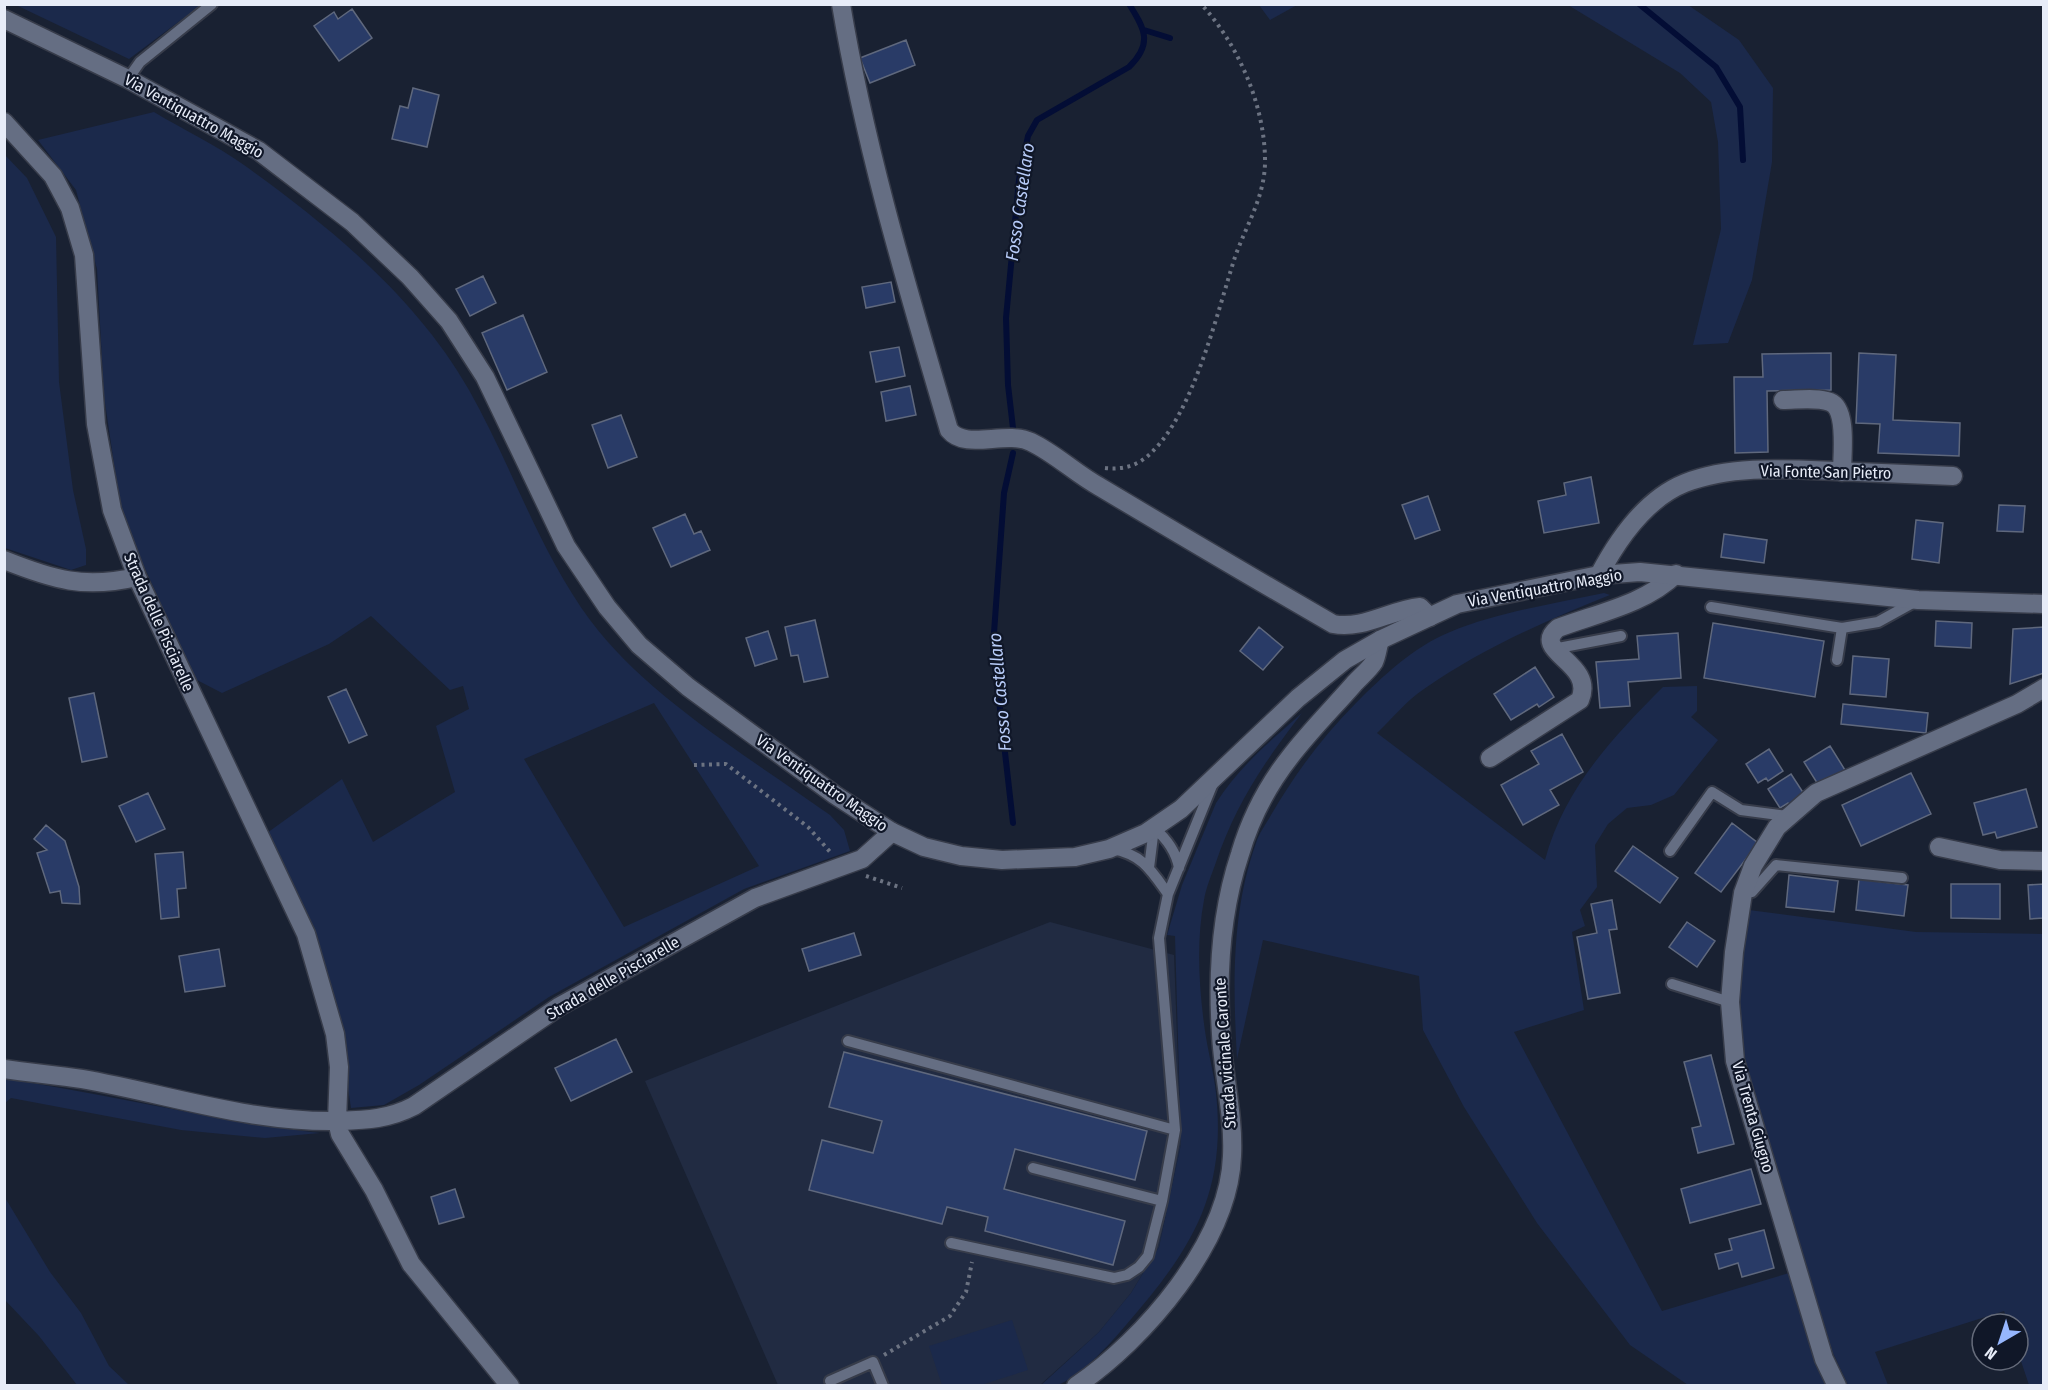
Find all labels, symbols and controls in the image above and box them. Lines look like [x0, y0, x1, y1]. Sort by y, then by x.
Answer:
street label: Via Ventiquattro Maggio [121, 70, 267, 162]
water label: Fosso Castellaro [1001, 142, 1039, 262]
street label: Via Fonte San Pietro [1760, 461, 1892, 483]
street label: Strada delle Pisciarelle [120, 550, 198, 694]
street label: Via Ventiquattro Maggio [1466, 565, 1624, 611]
water label: Fosso Castellaro [984, 632, 1016, 752]
street label: Via Ventiquattro Maggio [753, 730, 891, 836]
street label: Strada delle Pisciarelle [543, 932, 683, 1024]
street label: Strada vicinale Caronte [1210, 977, 1240, 1129]
street label: Via Trenta Giugno [1728, 1059, 1778, 1175]
north arrow [1970, 1312, 2030, 1372]
text: N [1981, 1343, 2001, 1364]

